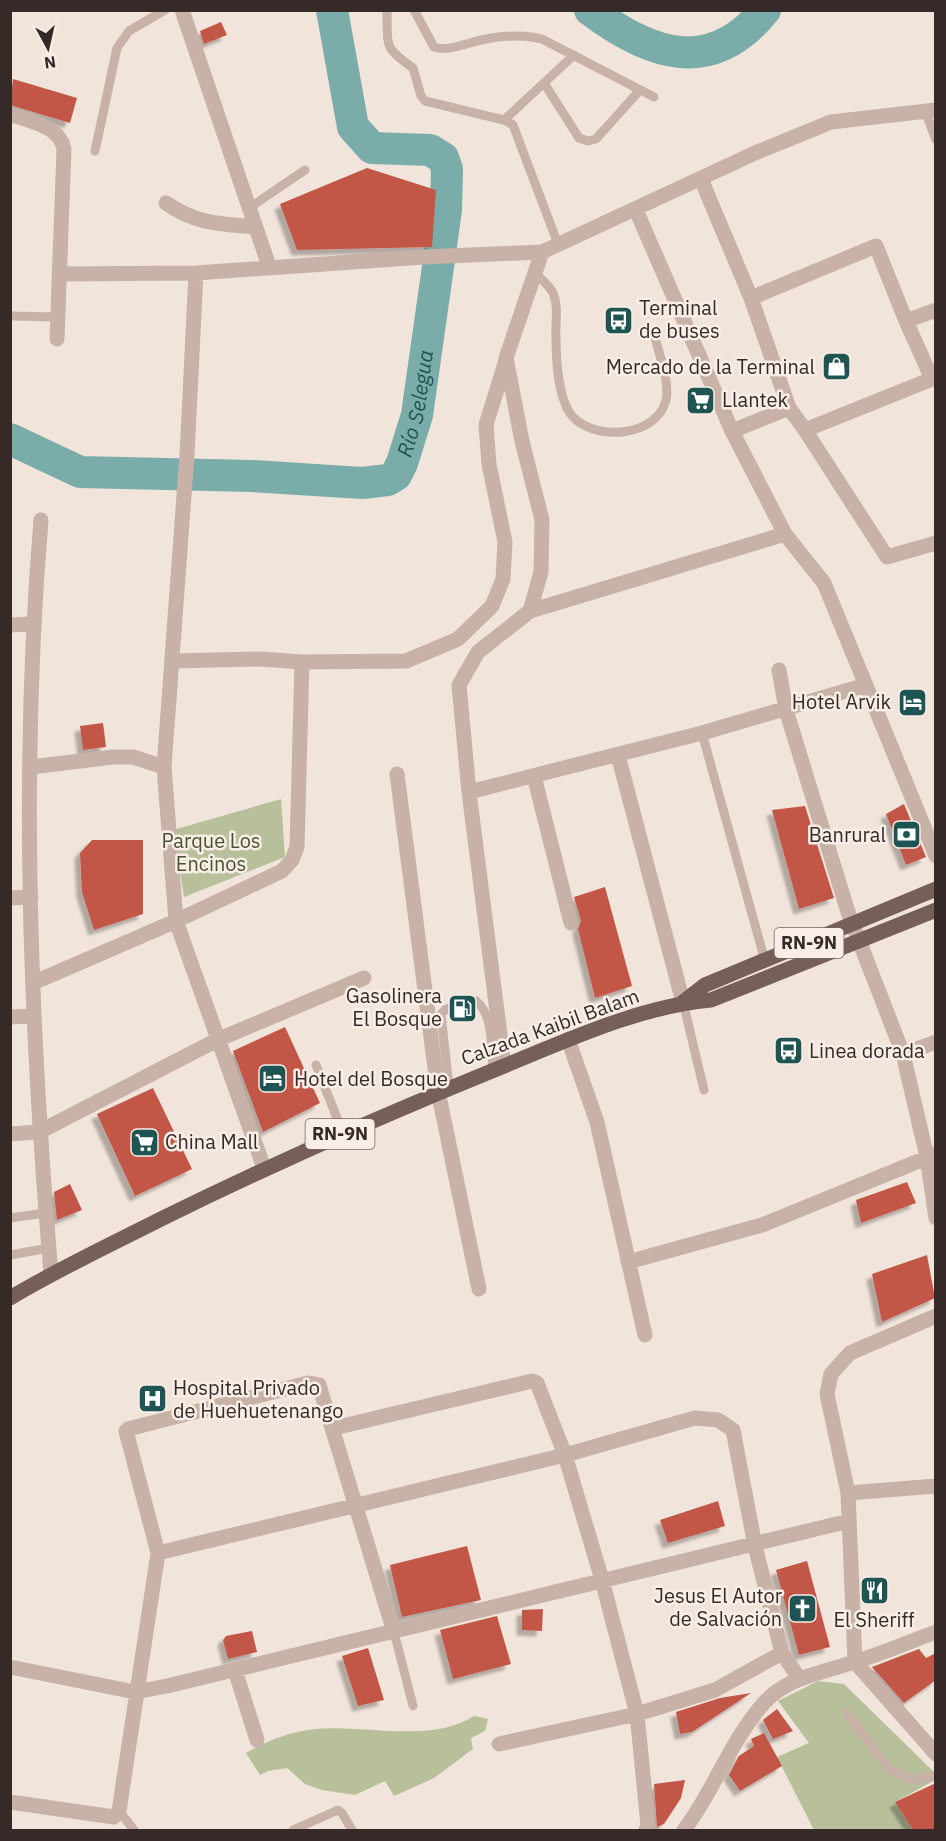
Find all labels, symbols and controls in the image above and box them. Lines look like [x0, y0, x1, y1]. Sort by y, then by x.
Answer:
north arrow [18, 18, 78, 78]
text: N [43, 52, 57, 74]
place label: Terminal de buses [639, 294, 720, 344]
bus stop icon: Terminal de buses [602, 304, 634, 336]
water label: Río Selegua [390, 348, 439, 460]
shop icon: Mercado de la Terminal [820, 351, 852, 383]
place label: Mercado de la Terminal [606, 353, 815, 380]
supermarket icon: Llantek [685, 384, 717, 416]
place label: Llantek [722, 386, 788, 413]
hotel icon: Hotel Arvik [896, 686, 928, 718]
place label: Hotel Arvik [792, 688, 891, 715]
bank icon: Banrural [891, 819, 923, 851]
place label: Banrural [809, 821, 886, 848]
park label: Parque Los Encinos [161, 827, 261, 877]
road number: RN-9N [774, 928, 844, 958]
place label: Gasolinera El Bosque [346, 982, 442, 1032]
street label: Calzada Kaibil Balam [457, 982, 643, 1071]
fuel station icon: Gasolinera El Bosque [447, 992, 479, 1024]
bus stop icon: Linea dorada [772, 1035, 804, 1067]
place label: Linea dorada [809, 1037, 925, 1064]
hotel icon: Hotel del Bosque [257, 1063, 289, 1095]
place label: Hotel del Bosque [294, 1065, 448, 1092]
road number: RN-9N [306, 1119, 374, 1149]
supermarket icon: China Mall [128, 1126, 160, 1158]
place label: China Mall [165, 1128, 258, 1155]
place label: Hospital Privado de Huehuetenango [173, 1374, 343, 1424]
hospital icon: Hospital Privado de Huehuetenango [136, 1383, 168, 1415]
restaurant icon: El Sheriff [858, 1574, 890, 1606]
place label: Jesus El Autor de Salvación [654, 1582, 782, 1632]
church icon: Jesus El Autor de Salvación [787, 1592, 819, 1624]
place label: El Sheriff [833, 1606, 915, 1633]

